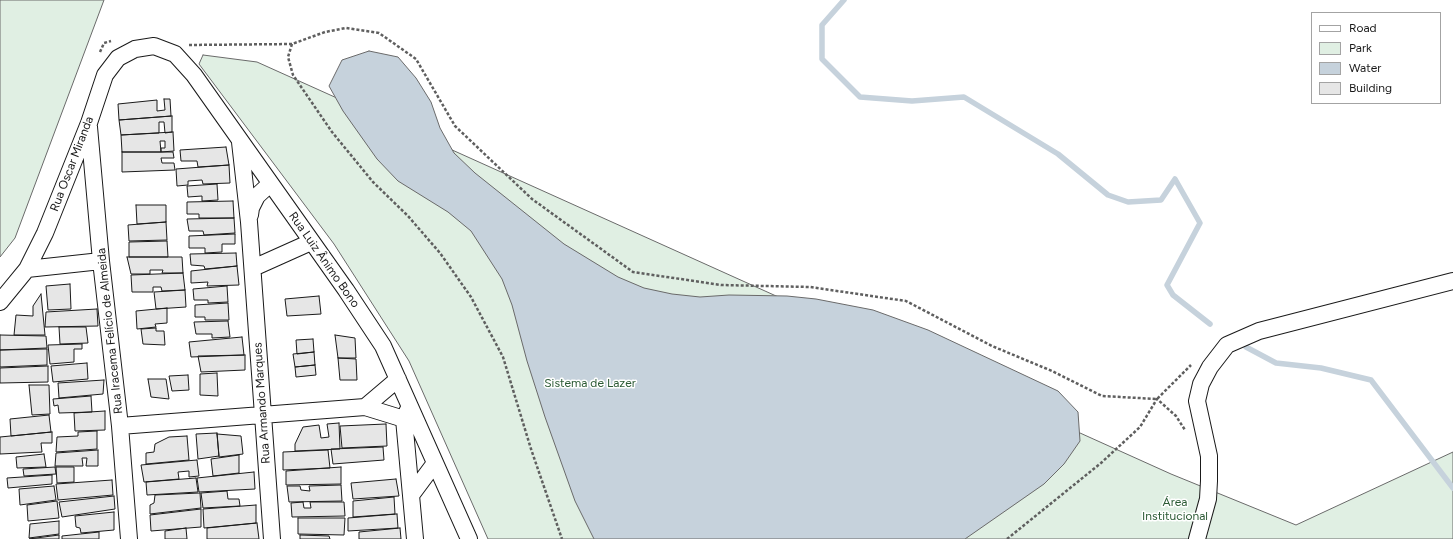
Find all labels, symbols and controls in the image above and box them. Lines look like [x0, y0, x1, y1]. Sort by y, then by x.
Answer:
legend [1311, 12, 1441, 104]
text: Road [1349, 21, 1377, 35]
text: Park [1349, 41, 1372, 55]
text: Water [1349, 61, 1381, 75]
text: Building [1349, 81, 1392, 95]
street label: Rua Oscar Miranda [47, 114, 97, 214]
street label: Rua Luiz Ânimo Bono [286, 209, 362, 311]
street label: Rua Iracema Felício de Almeida [94, 247, 126, 415]
street label: Rua Armando Marques [251, 342, 273, 464]
park label: Sistema de Lazer [544, 376, 636, 390]
park label: Área Institucional [1142, 495, 1208, 523]

